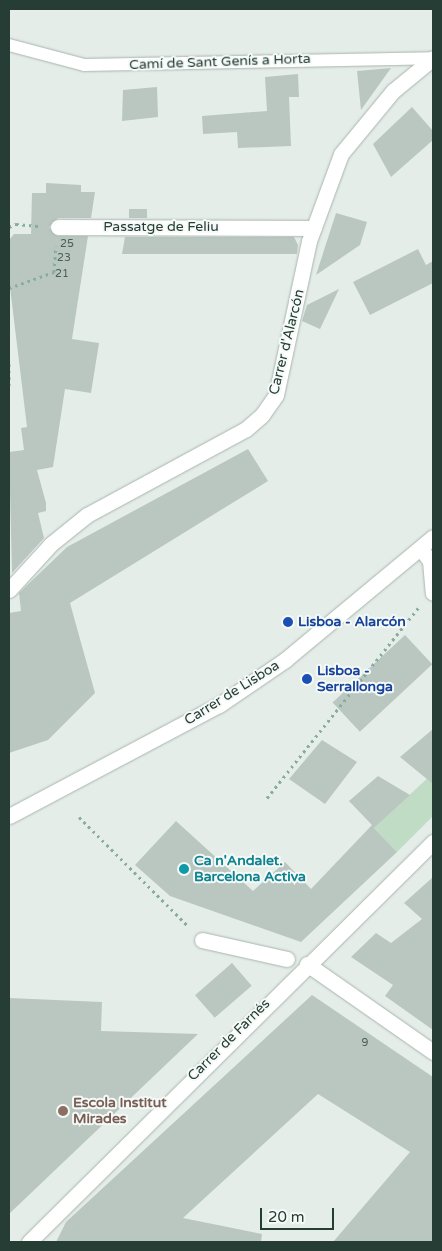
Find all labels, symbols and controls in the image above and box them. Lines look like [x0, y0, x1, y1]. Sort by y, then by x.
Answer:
street label: Camí de Sant Genís a Horta [129, 50, 311, 74]
street label: Passatge de Feliu [103, 219, 219, 235]
house number: 25 [60, 237, 74, 251]
house number: 23 [57, 251, 71, 265]
house number: 21 [55, 267, 69, 281]
street label: Carrer d'Alarcón [266, 287, 308, 397]
place label: Lisboa - Alarcón [298, 614, 406, 630]
marker: Lisboa - Alarcón [282, 616, 294, 628]
street label: Carrer de Lisboa [181, 657, 283, 729]
place label: Lisboa - Serrallonga [317, 663, 393, 696]
marker: Lisboa - Serrallonga [301, 673, 313, 685]
place label: Ca n'Andalet. Barcelona Activa [194, 853, 306, 886]
marker: Ca n'Andalet. Barcelona Activa [178, 863, 190, 875]
street label: Carrer de Farnés [184, 995, 274, 1085]
house number: 9 [362, 1036, 368, 1050]
place label: Escola Institut Mirades [73, 1095, 167, 1128]
marker: Escola Institut Mirades [57, 1105, 69, 1117]
scale bar [262, 1198, 336, 1230]
text: 20 m [268, 1208, 305, 1226]

